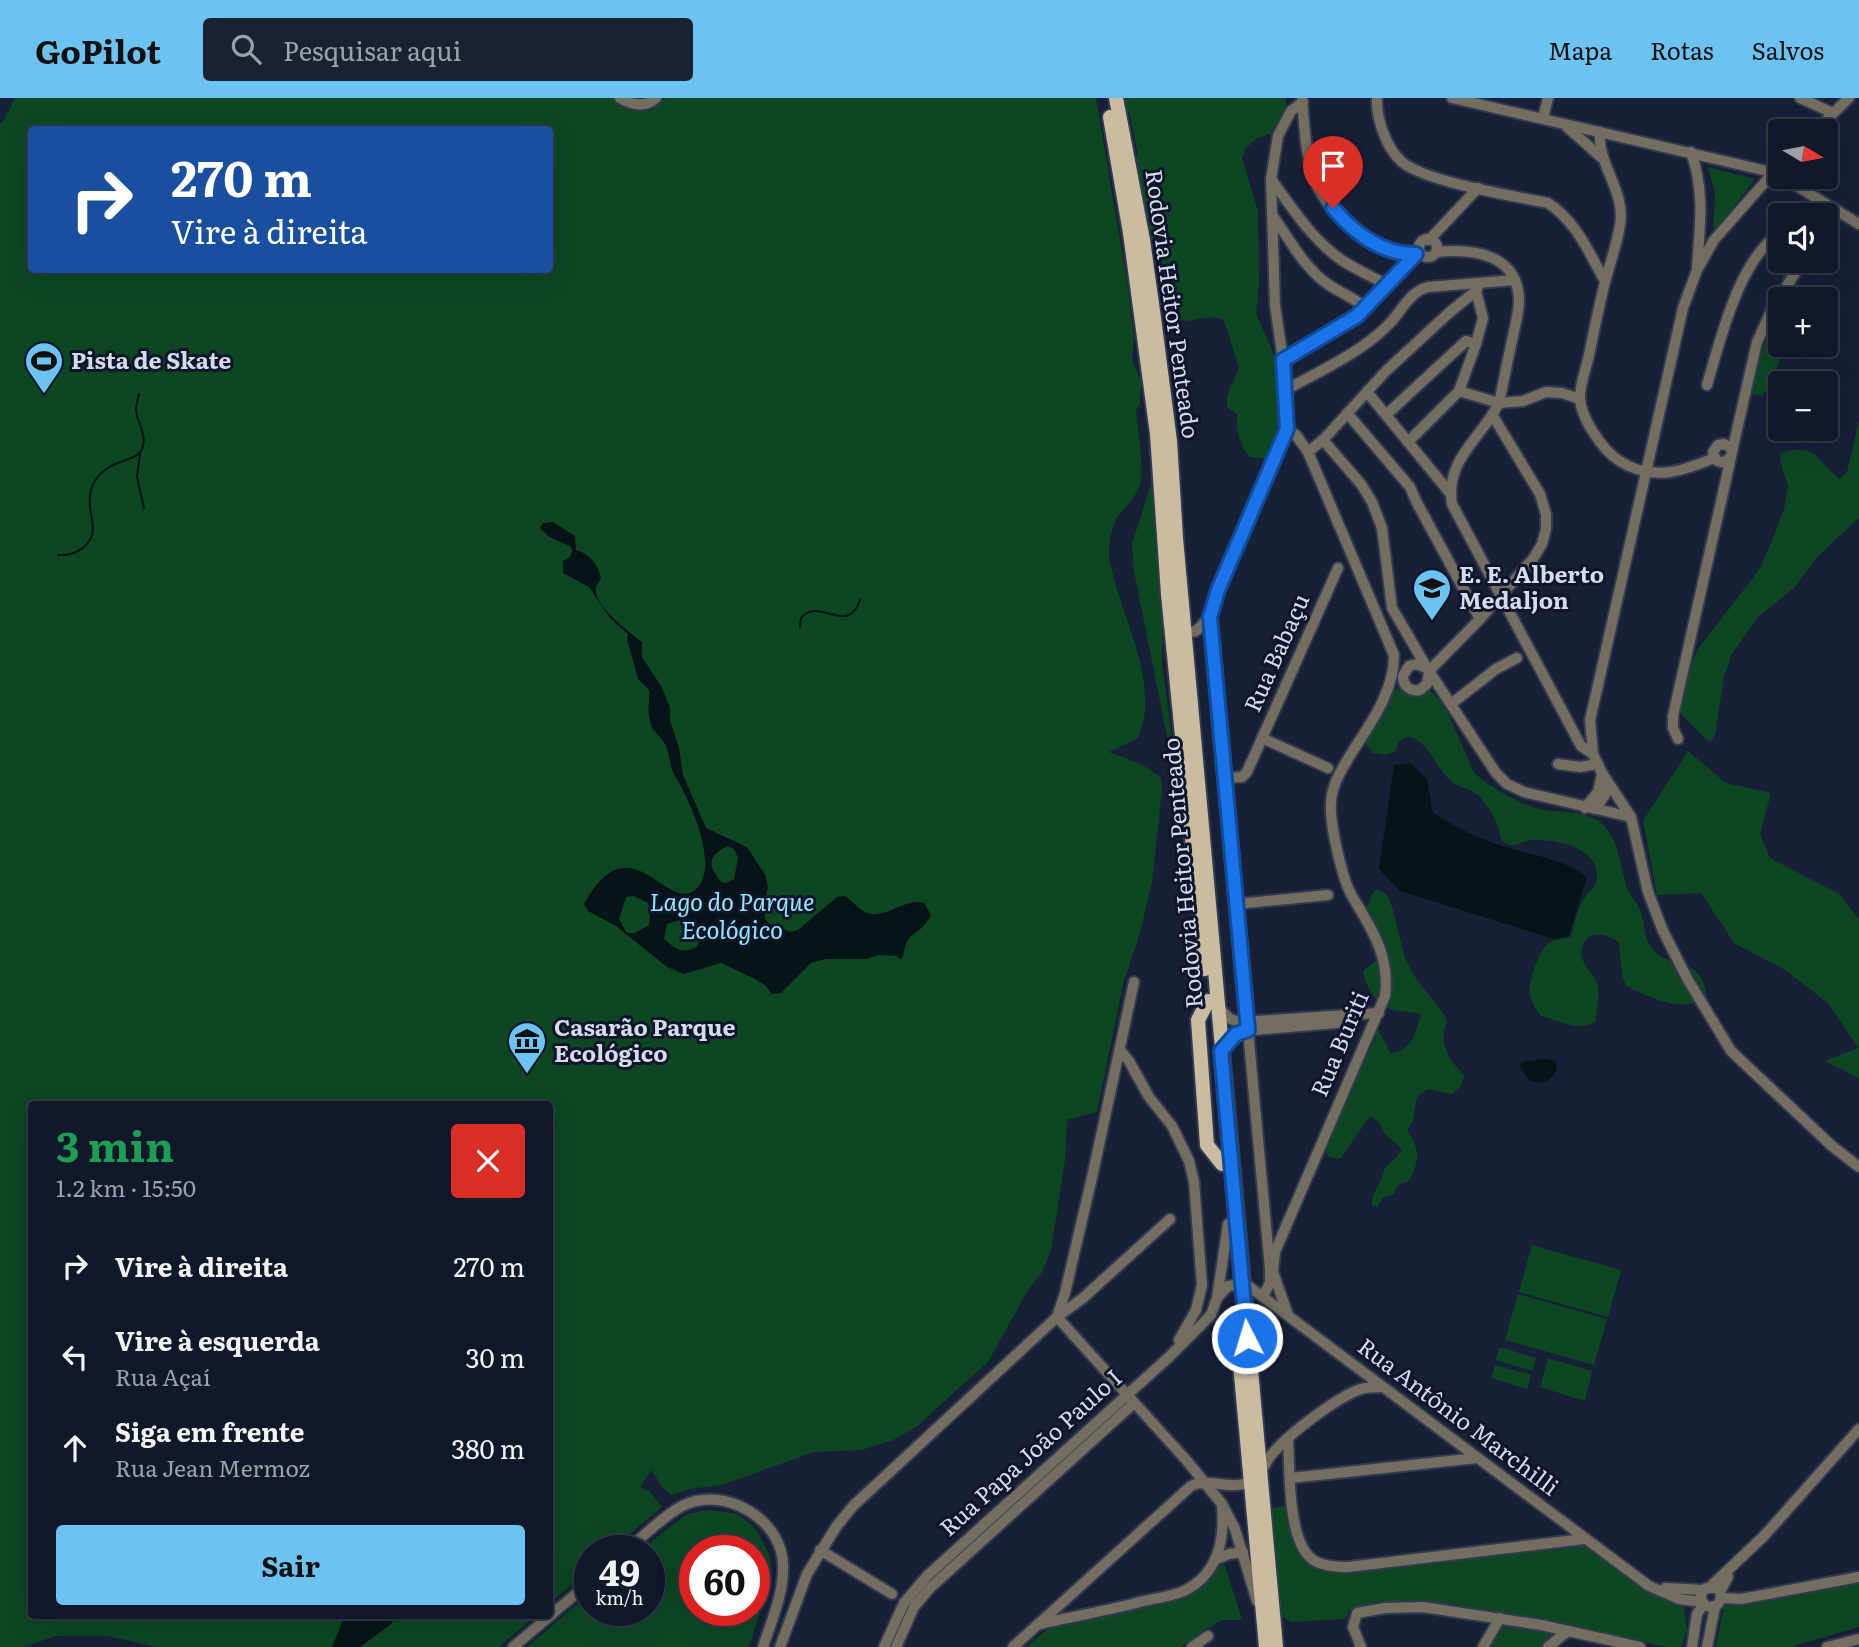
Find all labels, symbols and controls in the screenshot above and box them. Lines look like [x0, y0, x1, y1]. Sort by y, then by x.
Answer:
search box [203, 18, 693, 81]
text: GoPilot [35, 25, 161, 74]
icon: search [227, 30, 265, 68]
text: Pesquisar aqui [283, 30, 461, 69]
text: Mapa [1548, 32, 1612, 67]
text: Rotas [1650, 32, 1714, 67]
text: Salvos [1752, 32, 1824, 67]
north arrow [1768, 119, 1838, 189]
map controls [1768, 119, 1838, 441]
pin [1303, 136, 1363, 208]
text: 270 m [171, 139, 312, 212]
icon: arrive [1314, 147, 1352, 185]
icon: right [56, 154, 147, 245]
street label: Rodovia Heitor Penteado [1138, 167, 1210, 440]
button: sound [1768, 203, 1838, 273]
text: Vire à direita [171, 206, 368, 254]
button: + [1768, 287, 1838, 357]
sports icon: Pista de Skate [23, 340, 65, 395]
place label: Pista de Skate [71, 342, 231, 376]
button: − [1768, 371, 1838, 441]
place label: E. E. Alberto Medaljon [1459, 556, 1604, 616]
school or university icon: E. E. Alberto Medaljon [1411, 567, 1453, 622]
street label: Rua Babaçu [1234, 588, 1316, 717]
street label: Rodovia Heitor Penteado [1152, 737, 1210, 1010]
water label: Lago do Parque Ecológico [650, 883, 814, 946]
street label: Rua Buriti [1301, 985, 1376, 1101]
place label: Casarão Parque Ecológico [554, 1009, 736, 1069]
museum icon: Casarão Parque Ecológico [506, 1020, 548, 1075]
text: 3 min [56, 1113, 174, 1175]
button: close [451, 1124, 525, 1198]
text: 1.2 km · 15:50 [56, 1170, 196, 1204]
text: Vire à direita [115, 1246, 288, 1285]
text: 270 m [453, 1246, 525, 1285]
icon: right [56, 1247, 94, 1285]
position arrow [1210, 1301, 1284, 1375]
text: Vire à esquerda [115, 1320, 320, 1359]
street label: Rua Antônio Marchilli [1351, 1328, 1567, 1503]
text: 30 m [465, 1337, 525, 1376]
icon: left [56, 1338, 94, 1376]
text: Rua Açaí [115, 1359, 211, 1393]
street label: Rua Papa João Paulo I [931, 1360, 1128, 1543]
text: Siga em frente [115, 1411, 304, 1450]
text: 380 m [451, 1428, 525, 1467]
icon: ahead [56, 1429, 94, 1467]
text: Rua Jean Mermoz [115, 1450, 310, 1484]
button: Sair [56, 1525, 525, 1605]
speed limit sign: 60 [679, 1535, 770, 1626]
text: 49 [599, 1545, 640, 1597]
text: km/h [596, 1584, 643, 1611]

